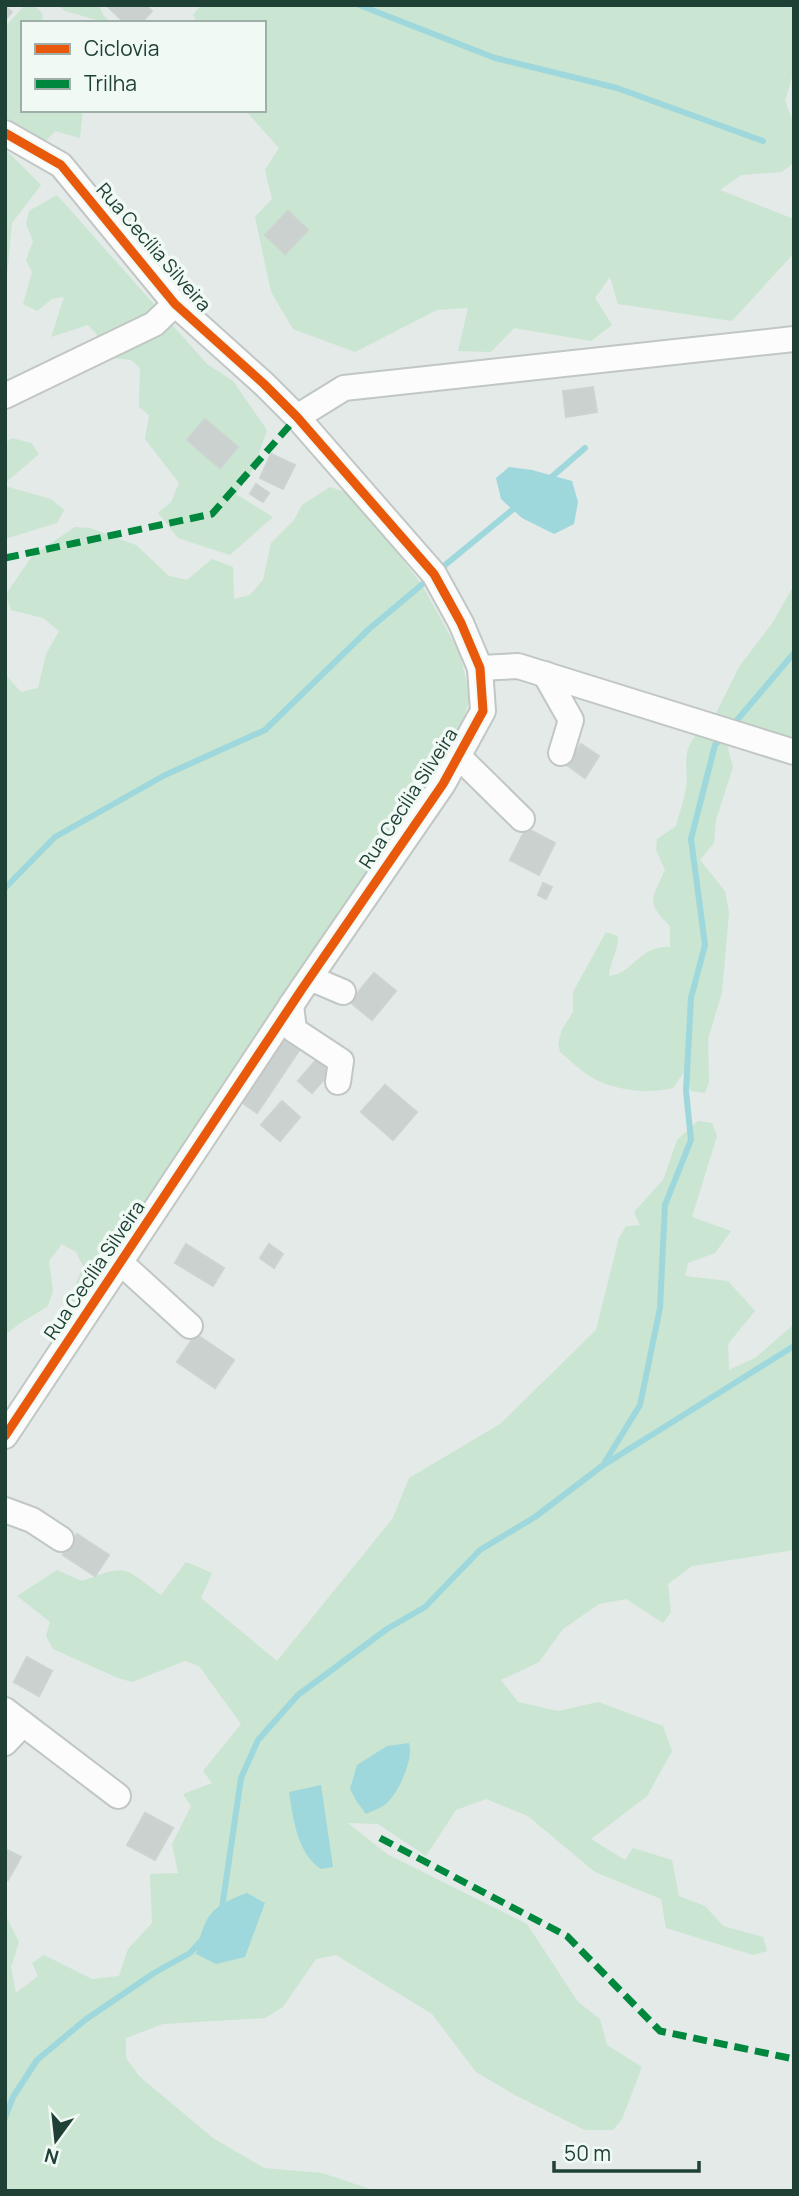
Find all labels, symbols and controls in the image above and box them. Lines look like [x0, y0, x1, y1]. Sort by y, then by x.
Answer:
legend [21, 21, 266, 112]
text: Ciclovia [84, 34, 159, 62]
text: Trilha [84, 69, 137, 97]
street label: Rua Cecília Silveira [91, 177, 217, 317]
street label: Rua Cecília Silveira [353, 723, 463, 873]
street label: Rua Cecília Silveira [38, 1195, 150, 1345]
north arrow [21, 2105, 91, 2175]
scale bar [554, 2130, 699, 2174]
text: 50 m [564, 2139, 611, 2167]
text: N [42, 2142, 62, 2171]

